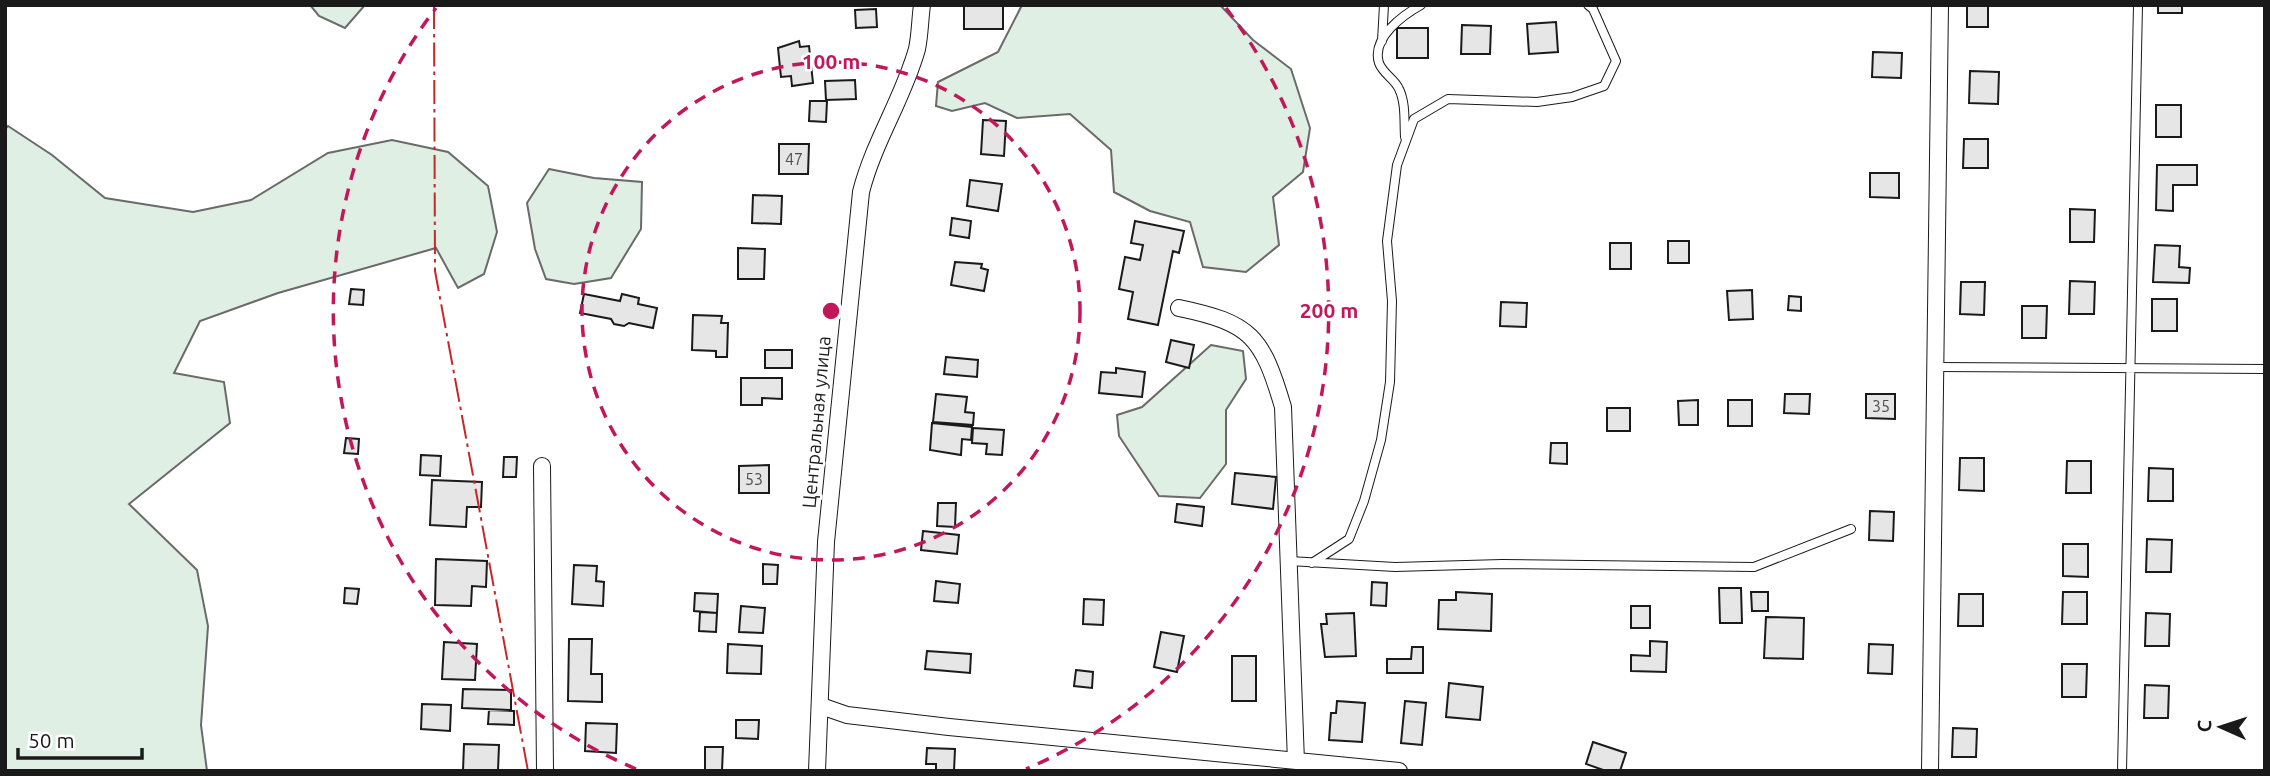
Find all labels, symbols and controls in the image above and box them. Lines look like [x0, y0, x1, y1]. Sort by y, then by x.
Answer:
text: 100 m [802, 49, 860, 73]
house number: 47 [785, 150, 803, 168]
text: 200 m [1300, 298, 1358, 322]
centre of rings [819, 299, 843, 323]
street label: Центральная улица [798, 335, 834, 509]
house number: 35 [1872, 397, 1890, 415]
house number: 53 [745, 470, 763, 488]
north arrow [2186, 692, 2256, 762]
scale bar [18, 716, 142, 760]
text: С [2193, 719, 2215, 733]
text: 50 m [28, 728, 75, 752]

